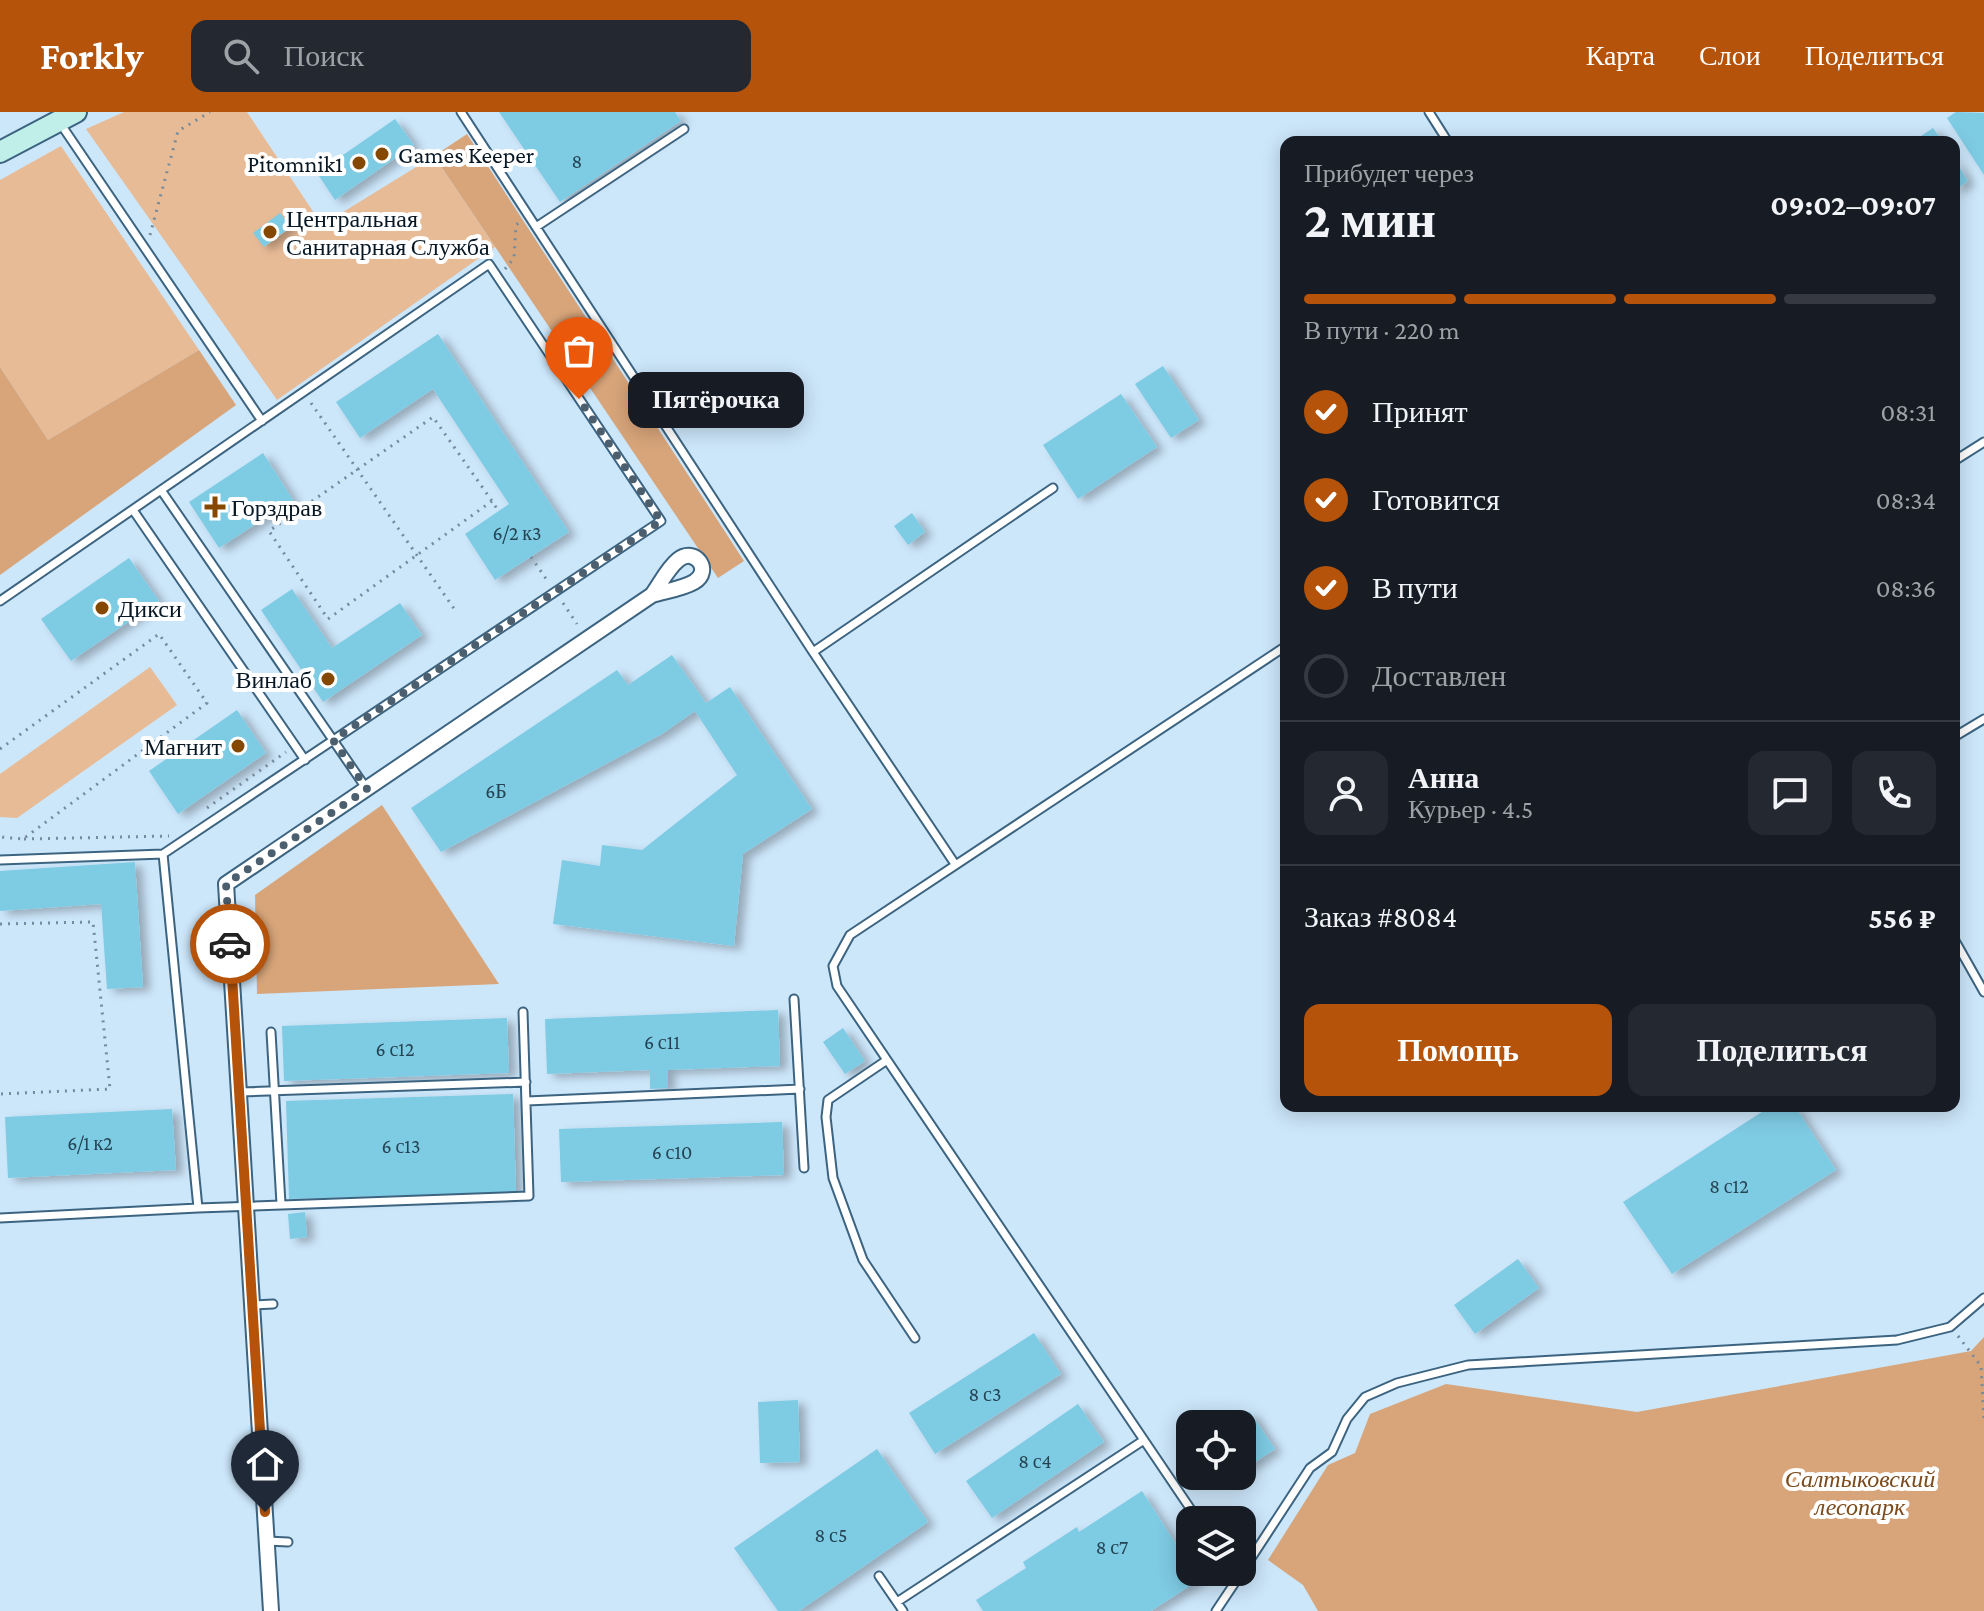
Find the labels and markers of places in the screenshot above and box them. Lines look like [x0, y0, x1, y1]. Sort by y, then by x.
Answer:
place label: Games Keeper [398, 141, 535, 168]
marker: Games Keeper [373, 145, 391, 163]
place label: Pitomnik1 [247, 150, 343, 177]
marker: Pitomnik1 [350, 154, 368, 172]
place label: Центральная Санитарная Служба [286, 205, 490, 260]
marker: Центральная Санитарная Служба [261, 223, 279, 241]
pin [545, 317, 613, 399]
callout: Пятёрочка [627, 371, 803, 427]
place label: Горздрав [231, 494, 322, 521]
marker: Горздрав [206, 498, 224, 516]
place label: Дикси [118, 595, 182, 622]
marker: Дикси [93, 599, 111, 617]
place label: Винлаб [235, 666, 312, 693]
marker: Винлаб [319, 670, 337, 688]
place label: Магнит [144, 733, 223, 760]
marker: Магнит [229, 737, 247, 755]
pin [231, 1430, 299, 1512]

